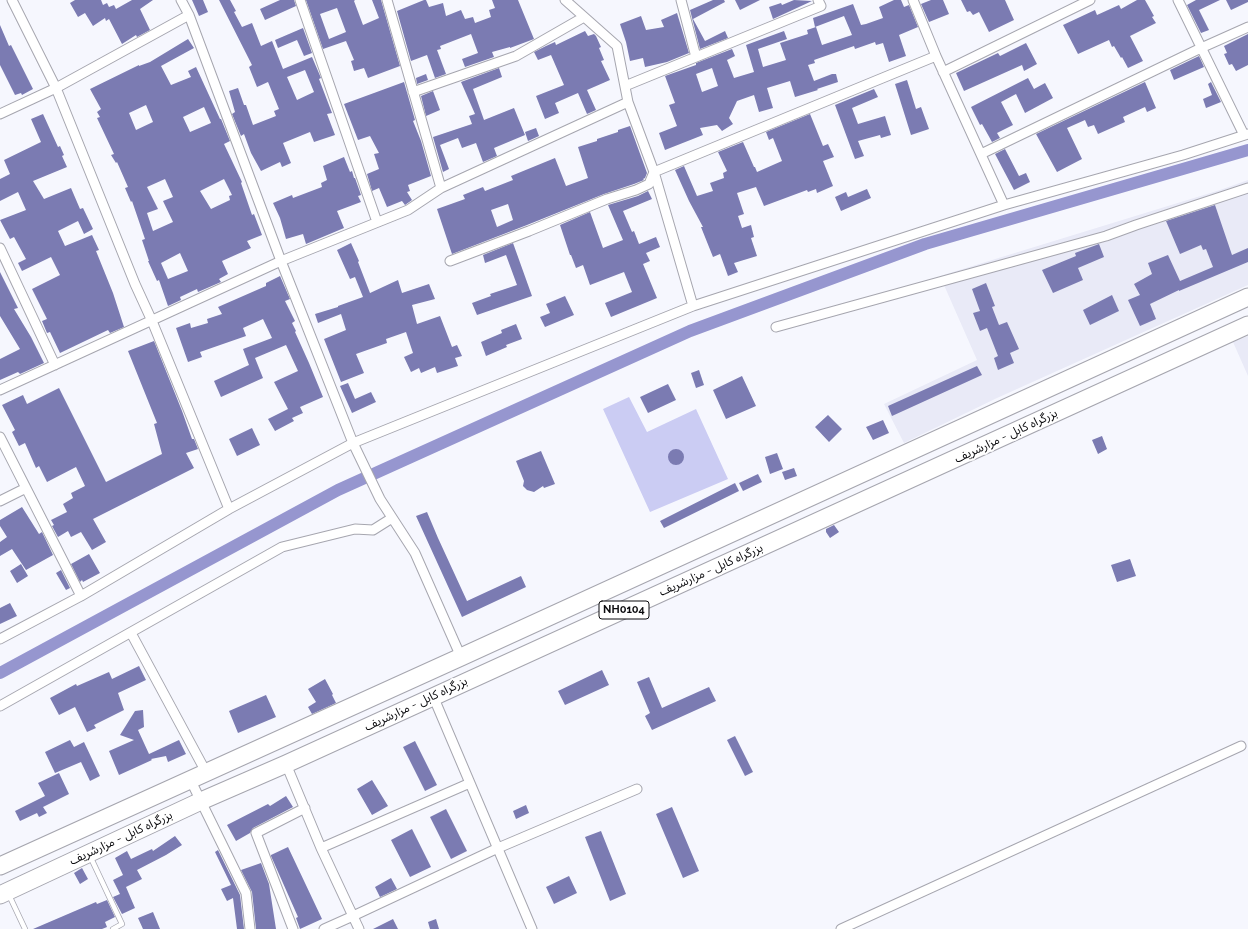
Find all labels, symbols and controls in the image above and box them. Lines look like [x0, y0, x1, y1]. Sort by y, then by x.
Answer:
street label: بزرگراه کابل - مزارشریف [952, 406, 1060, 466]
street label: بزرگراه کابل - مزارشریف [657, 541, 765, 599]
road number: NH0104 [599, 601, 649, 619]
street label: بزرگراه کابل - مزارشریف [362, 674, 470, 734]
street label: بزرگراه کابل - مزارشریف [67, 808, 175, 868]

